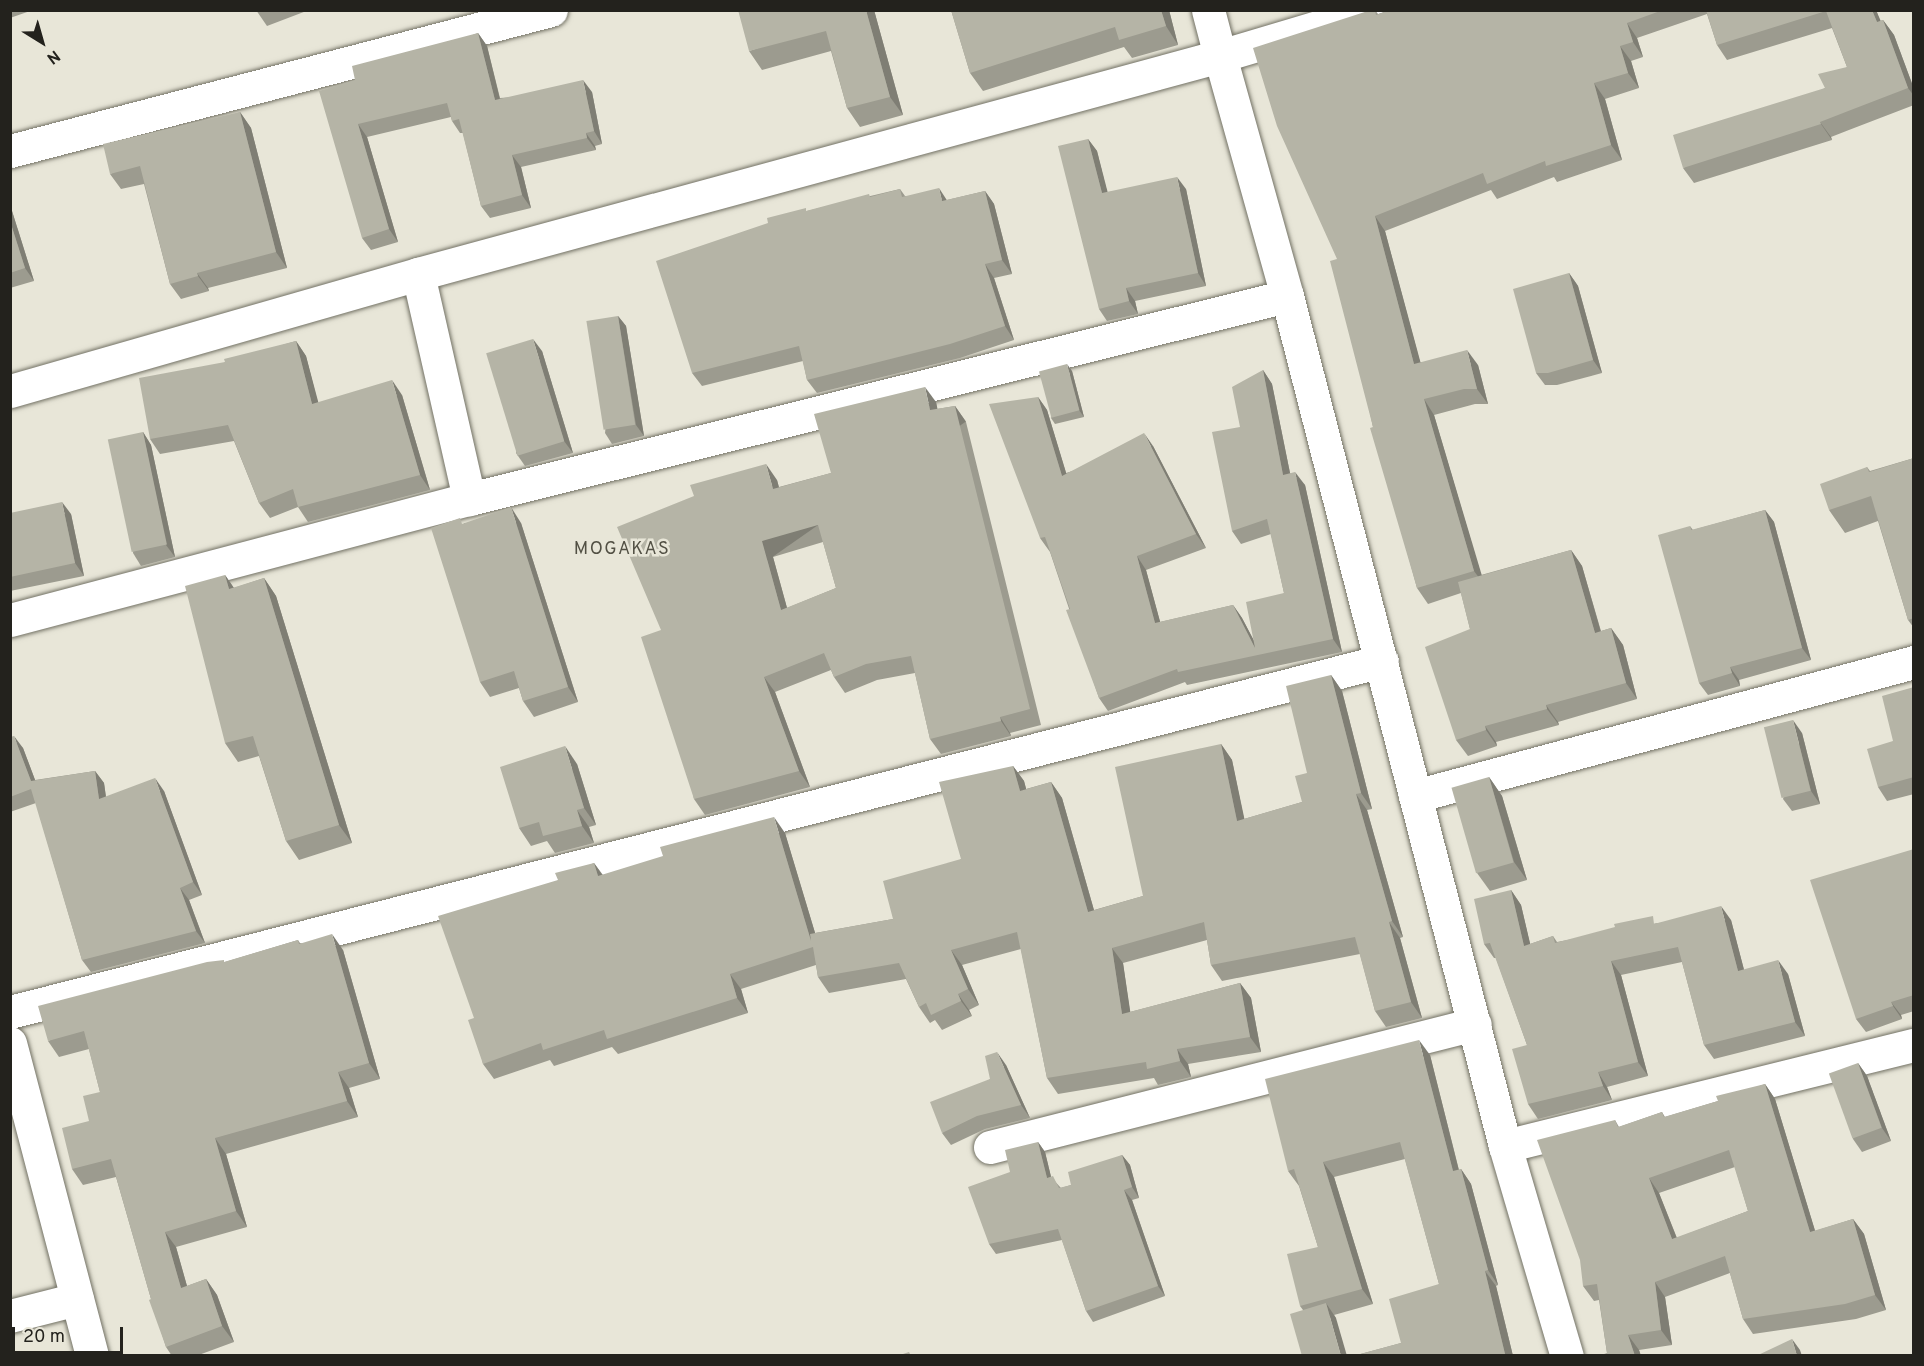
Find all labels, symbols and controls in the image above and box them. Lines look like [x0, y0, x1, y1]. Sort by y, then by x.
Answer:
north arrow [12, 12, 72, 72]
text: N [42, 45, 63, 68]
district label: MOGAKAS [574, 539, 670, 561]
scale bar [15, 1315, 126, 1353]
text: 20 m [23, 1326, 65, 1349]

